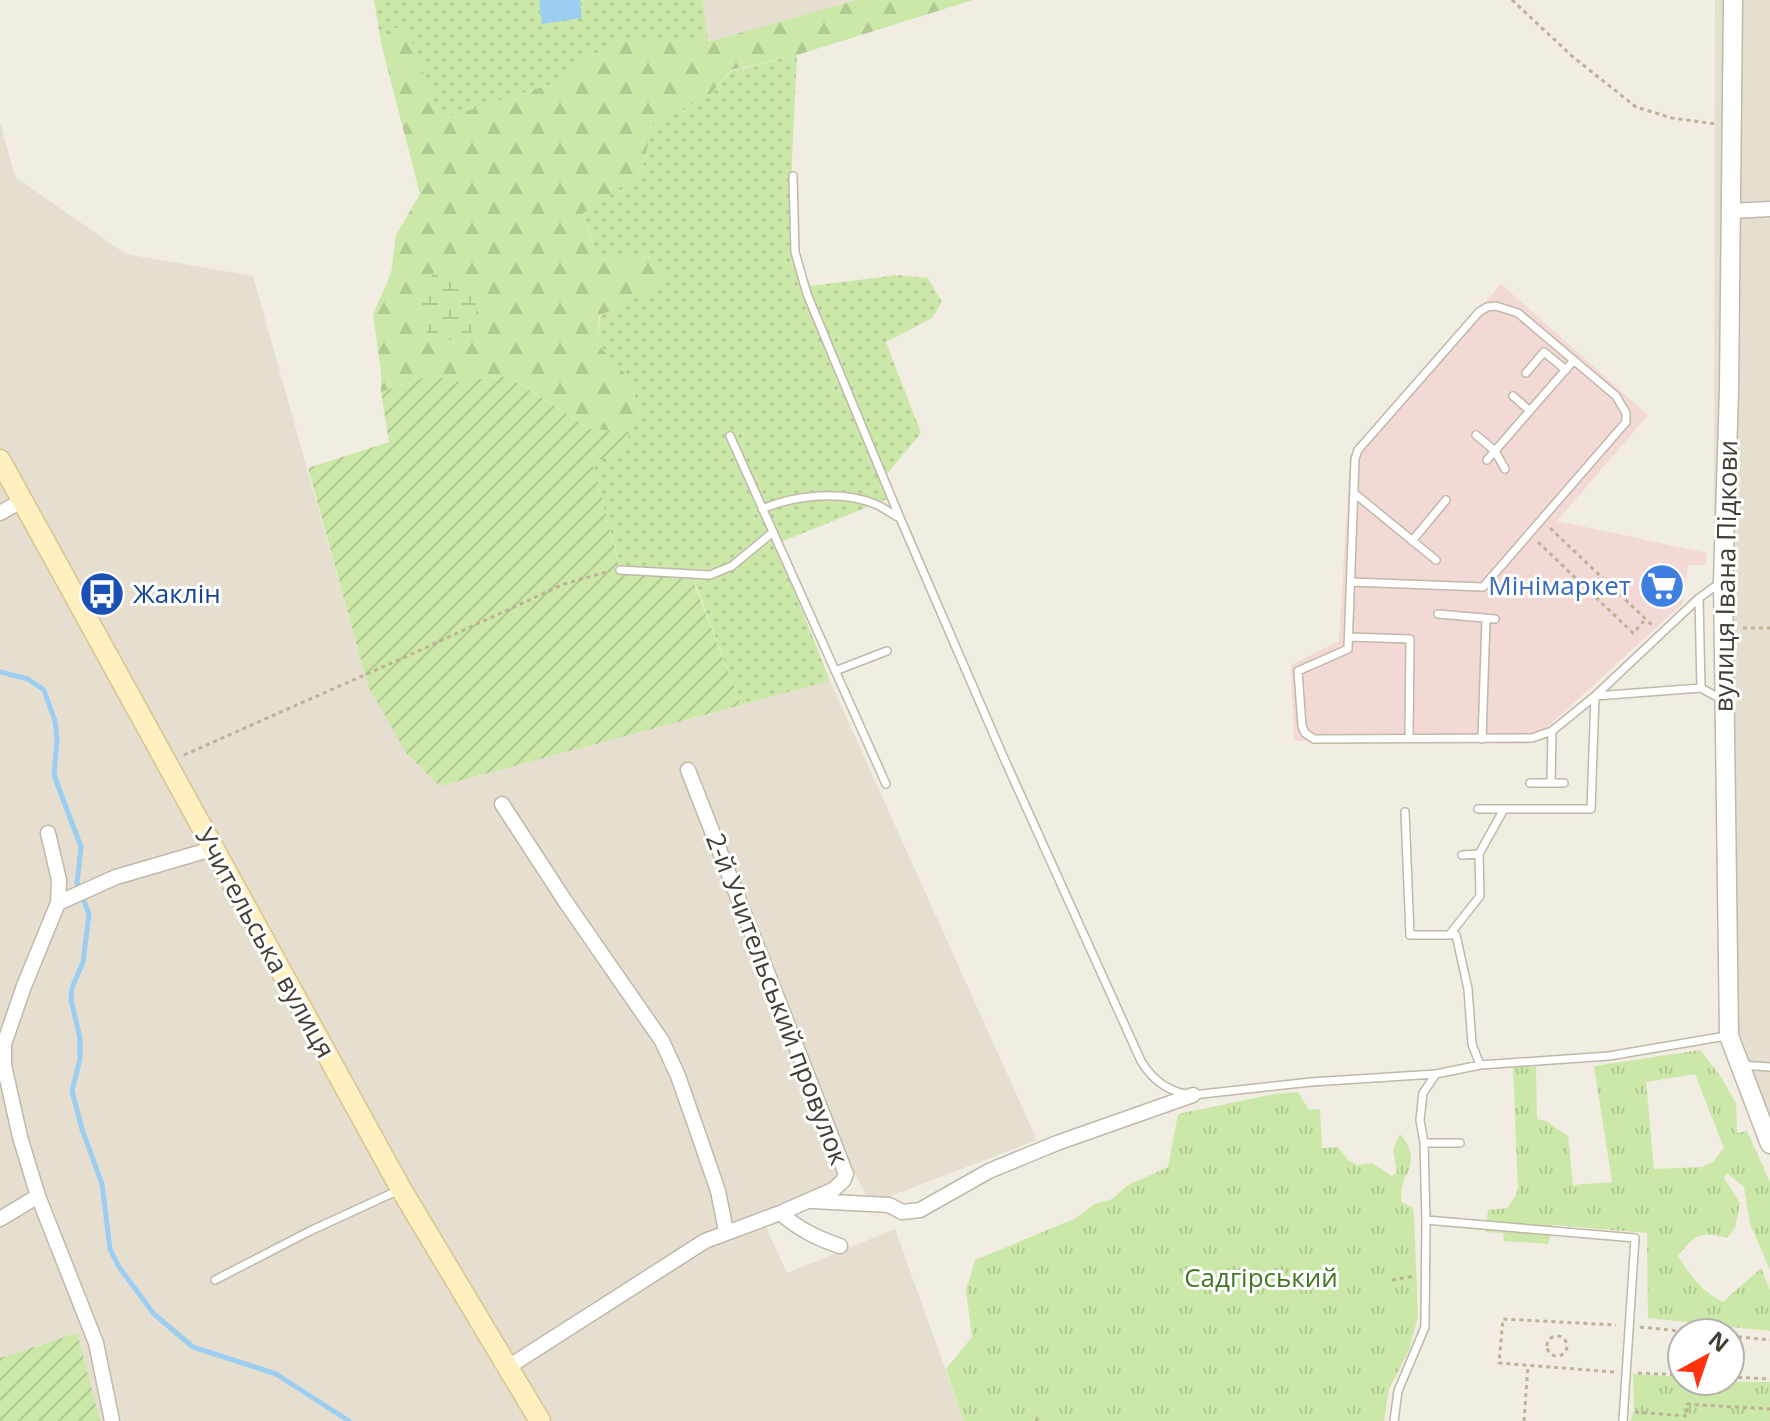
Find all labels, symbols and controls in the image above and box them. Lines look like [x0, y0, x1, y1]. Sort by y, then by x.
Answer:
street label: вулиця Івана Підкови [1705, 440, 1745, 712]
supermarket icon: Мінімаркет [1638, 562, 1686, 610]
place label: Мінімаркет [1488, 567, 1631, 603]
bus stop icon: Жаклін [78, 570, 126, 618]
place label: Жаклін [133, 575, 221, 611]
street label: Учительська вулиця [188, 821, 344, 1064]
street label: 2-й Учительський провулок [698, 828, 858, 1170]
park label: Садгірський [1184, 1259, 1338, 1295]
north arrow [1666, 1317, 1746, 1397]
text: N [1703, 1324, 1736, 1358]

